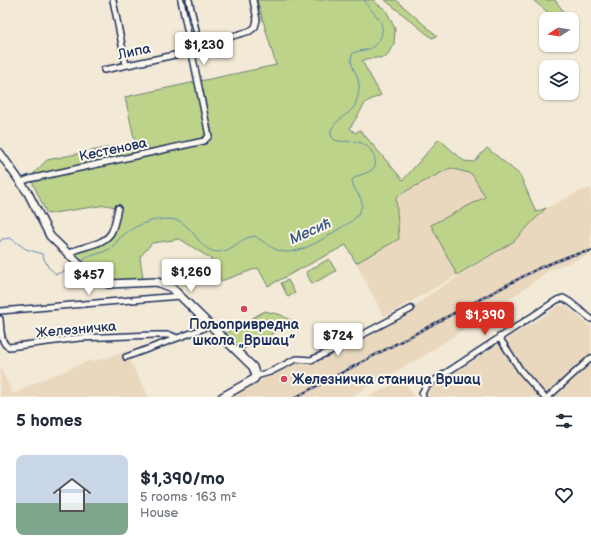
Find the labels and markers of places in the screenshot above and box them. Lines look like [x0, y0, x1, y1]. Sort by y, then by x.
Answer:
pin: $1,230 [171, 32, 237, 66]
pin: $1,260 [158, 259, 224, 293]
pin: $457 [65, 262, 113, 296]
pin: $1,390 [452, 302, 518, 336]
marker: Пољопривредна школа „Вршац” [239, 304, 249, 314]
place label: Пољопривредна школа „Вршац” [189, 316, 300, 349]
pin: $724 [314, 323, 362, 357]
place label: Железничка станица Вршац [292, 371, 481, 388]
marker: Железничка станица Вршац [279, 374, 289, 384]

